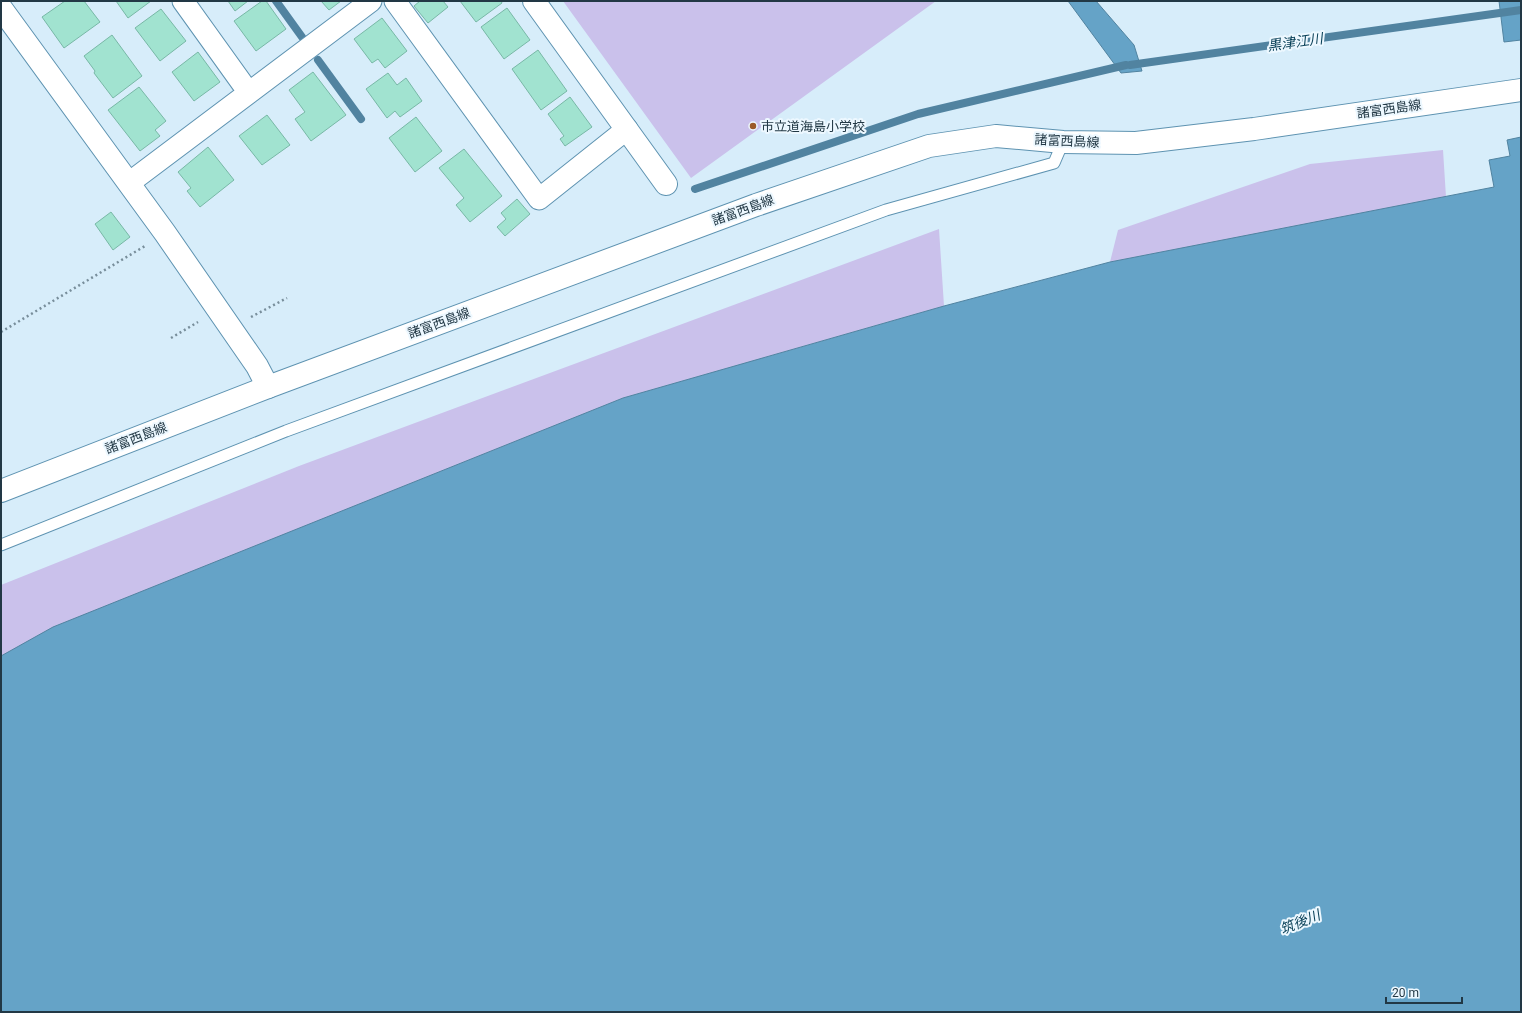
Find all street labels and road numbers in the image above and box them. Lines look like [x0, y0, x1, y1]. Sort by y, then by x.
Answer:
street label: 諸富西島線 [1356, 97, 1422, 121]
street label: 諸富西島線 [1034, 132, 1100, 150]
street label: 諸富西島線 [710, 192, 776, 228]
street label: 諸富西島線 [406, 305, 472, 341]
street label: 諸富西島線 [103, 419, 169, 457]

